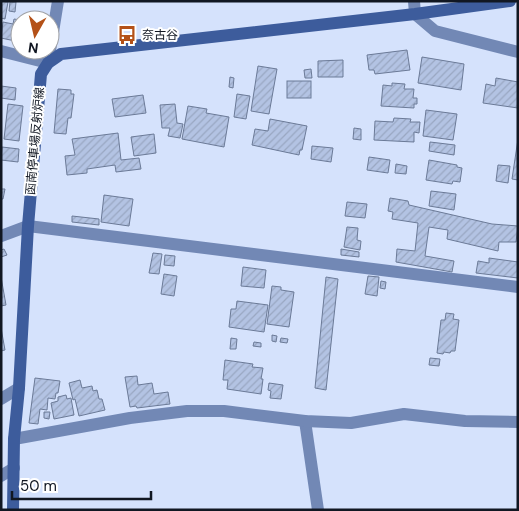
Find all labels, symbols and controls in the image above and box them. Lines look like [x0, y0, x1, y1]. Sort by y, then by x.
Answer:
north arrow [10, 10, 60, 60]
bus stop icon: 奈古谷 [116, 24, 138, 46]
place label: 奈古谷 [142, 27, 178, 43]
text: N [27, 38, 40, 57]
street label: 函南停車場反射炉線 [22, 87, 48, 195]
scale bar [12, 468, 151, 500]
text: 50 m [20, 476, 57, 496]

